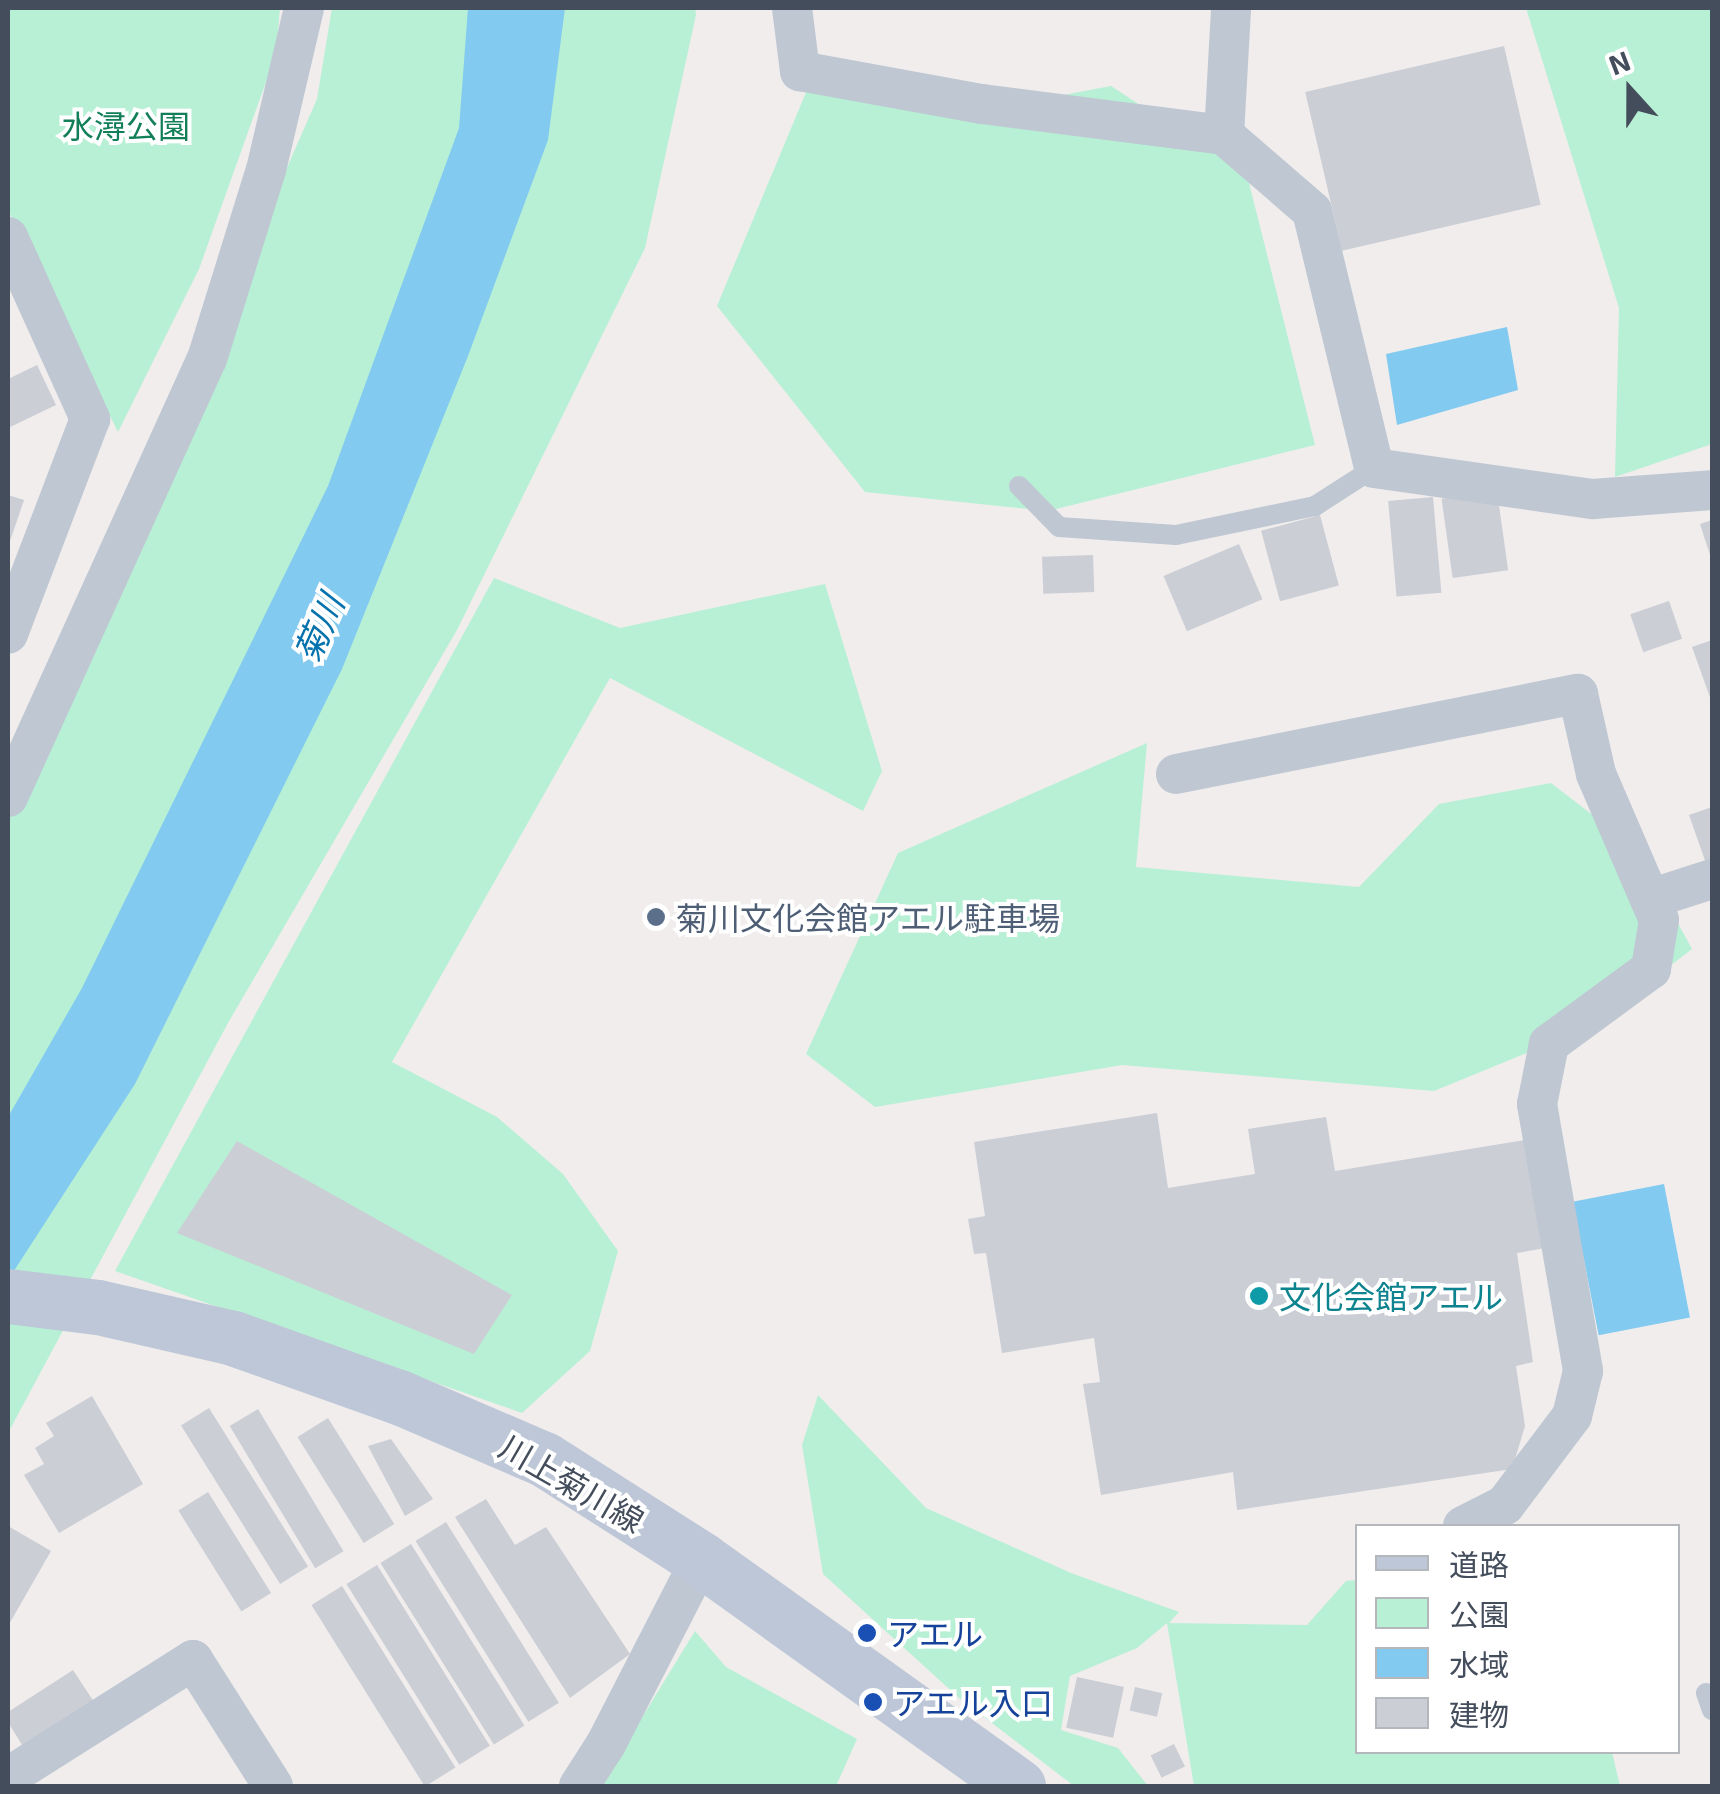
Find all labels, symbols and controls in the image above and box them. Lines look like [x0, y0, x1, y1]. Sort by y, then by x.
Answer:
north arrow [1580, 40, 1680, 140]
text: N [1604, 42, 1635, 81]
park label: 水潯公園 [62, 106, 190, 144]
water label: 菊川 [285, 587, 351, 669]
place label: 菊川文化会館アエル駐車場 [676, 898, 1060, 936]
marker: 菊川文化会館アエル駐車場 [645, 906, 667, 928]
place label: 文化会館アエル [1279, 1277, 1503, 1315]
marker: 文化会館アエル [1248, 1285, 1270, 1307]
street label: 川上菊川線 [493, 1426, 651, 1540]
legend [1355, 1524, 1680, 1754]
text: 道路 [1449, 1546, 1509, 1582]
text: 公園 [1449, 1596, 1509, 1632]
place label: アエル [887, 1614, 983, 1652]
marker: アエル [856, 1622, 878, 1644]
text: 水域 [1449, 1646, 1509, 1682]
place label: アエル入口 [893, 1683, 1053, 1721]
marker: アエル入口 [862, 1691, 884, 1713]
text: 建物 [1449, 1696, 1509, 1732]

